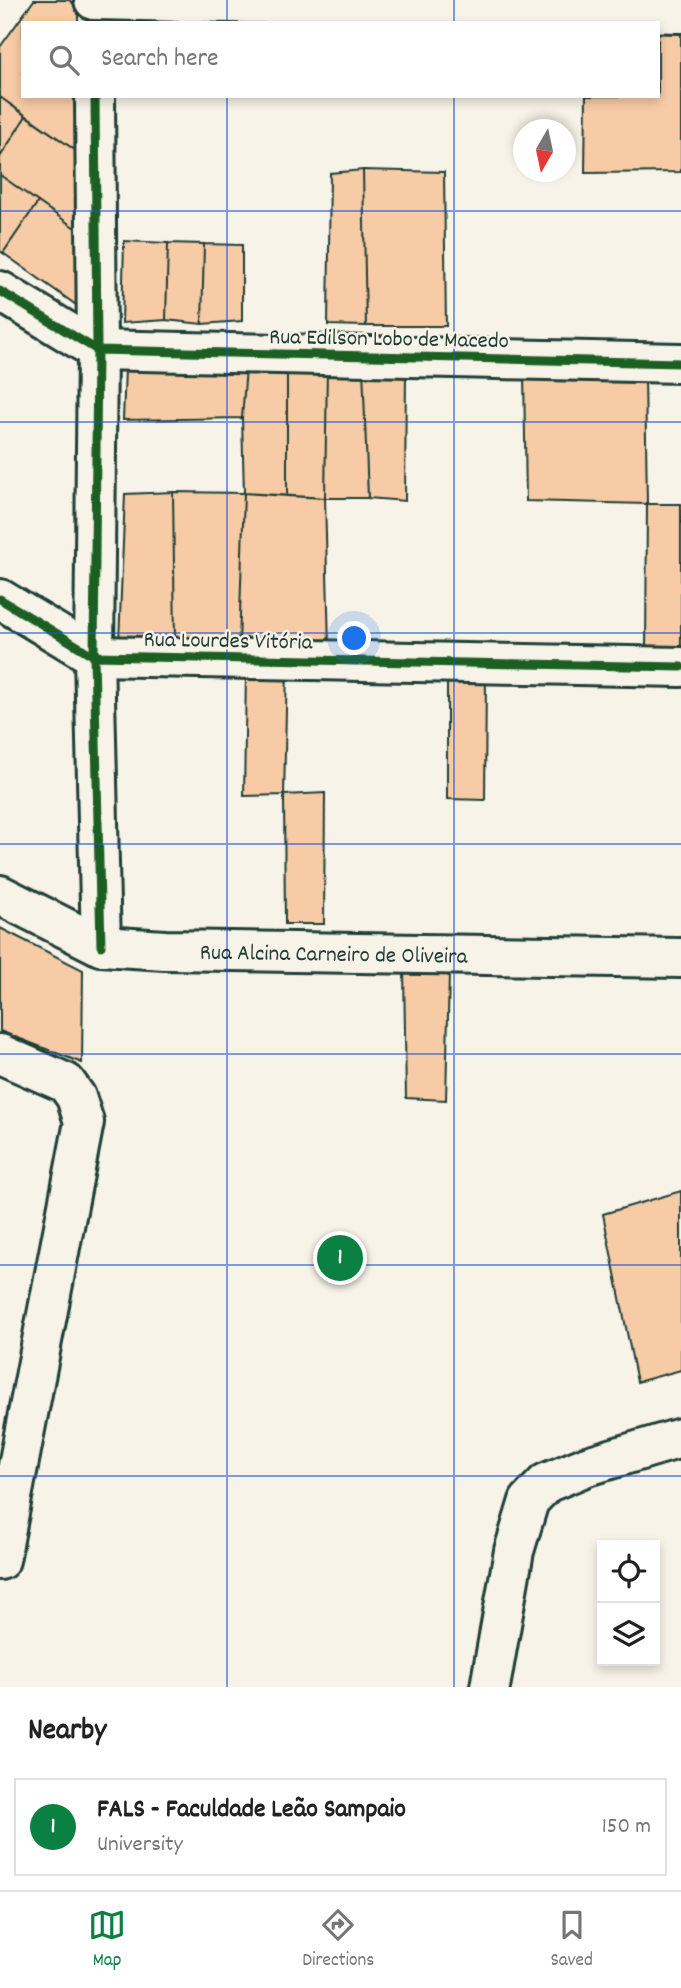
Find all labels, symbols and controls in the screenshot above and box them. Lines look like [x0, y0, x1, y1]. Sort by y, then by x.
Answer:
search box [21, 21, 660, 98]
icon: search [45, 41, 83, 79]
text: Search here [101, 41, 219, 78]
north arrow [513, 119, 576, 182]
street label: Rua Edilson Lobo de Macedo [269, 322, 509, 359]
your location [337, 621, 371, 655]
street label: Rua Lourdes Vitória [143, 625, 314, 660]
street label: Rua Alcina Carneiro de Oliveira [200, 938, 469, 975]
pin: 1 [317, 1232, 363, 1284]
map controls [597, 1540, 660, 1666]
button: locate [597, 1540, 660, 1603]
button: layers [597, 1603, 660, 1666]
text: Nearby [28, 1711, 106, 1754]
text: FALS - Faculdade Leão Sampaio [97, 1792, 406, 1829]
text: 1 [50, 1811, 56, 1844]
text: 150 m [602, 1811, 651, 1844]
text: University [97, 1829, 183, 1862]
tab: Map [88, 1906, 126, 1975]
tab: Directions [302, 1906, 374, 1975]
tab: Saved [550, 1906, 593, 1975]

